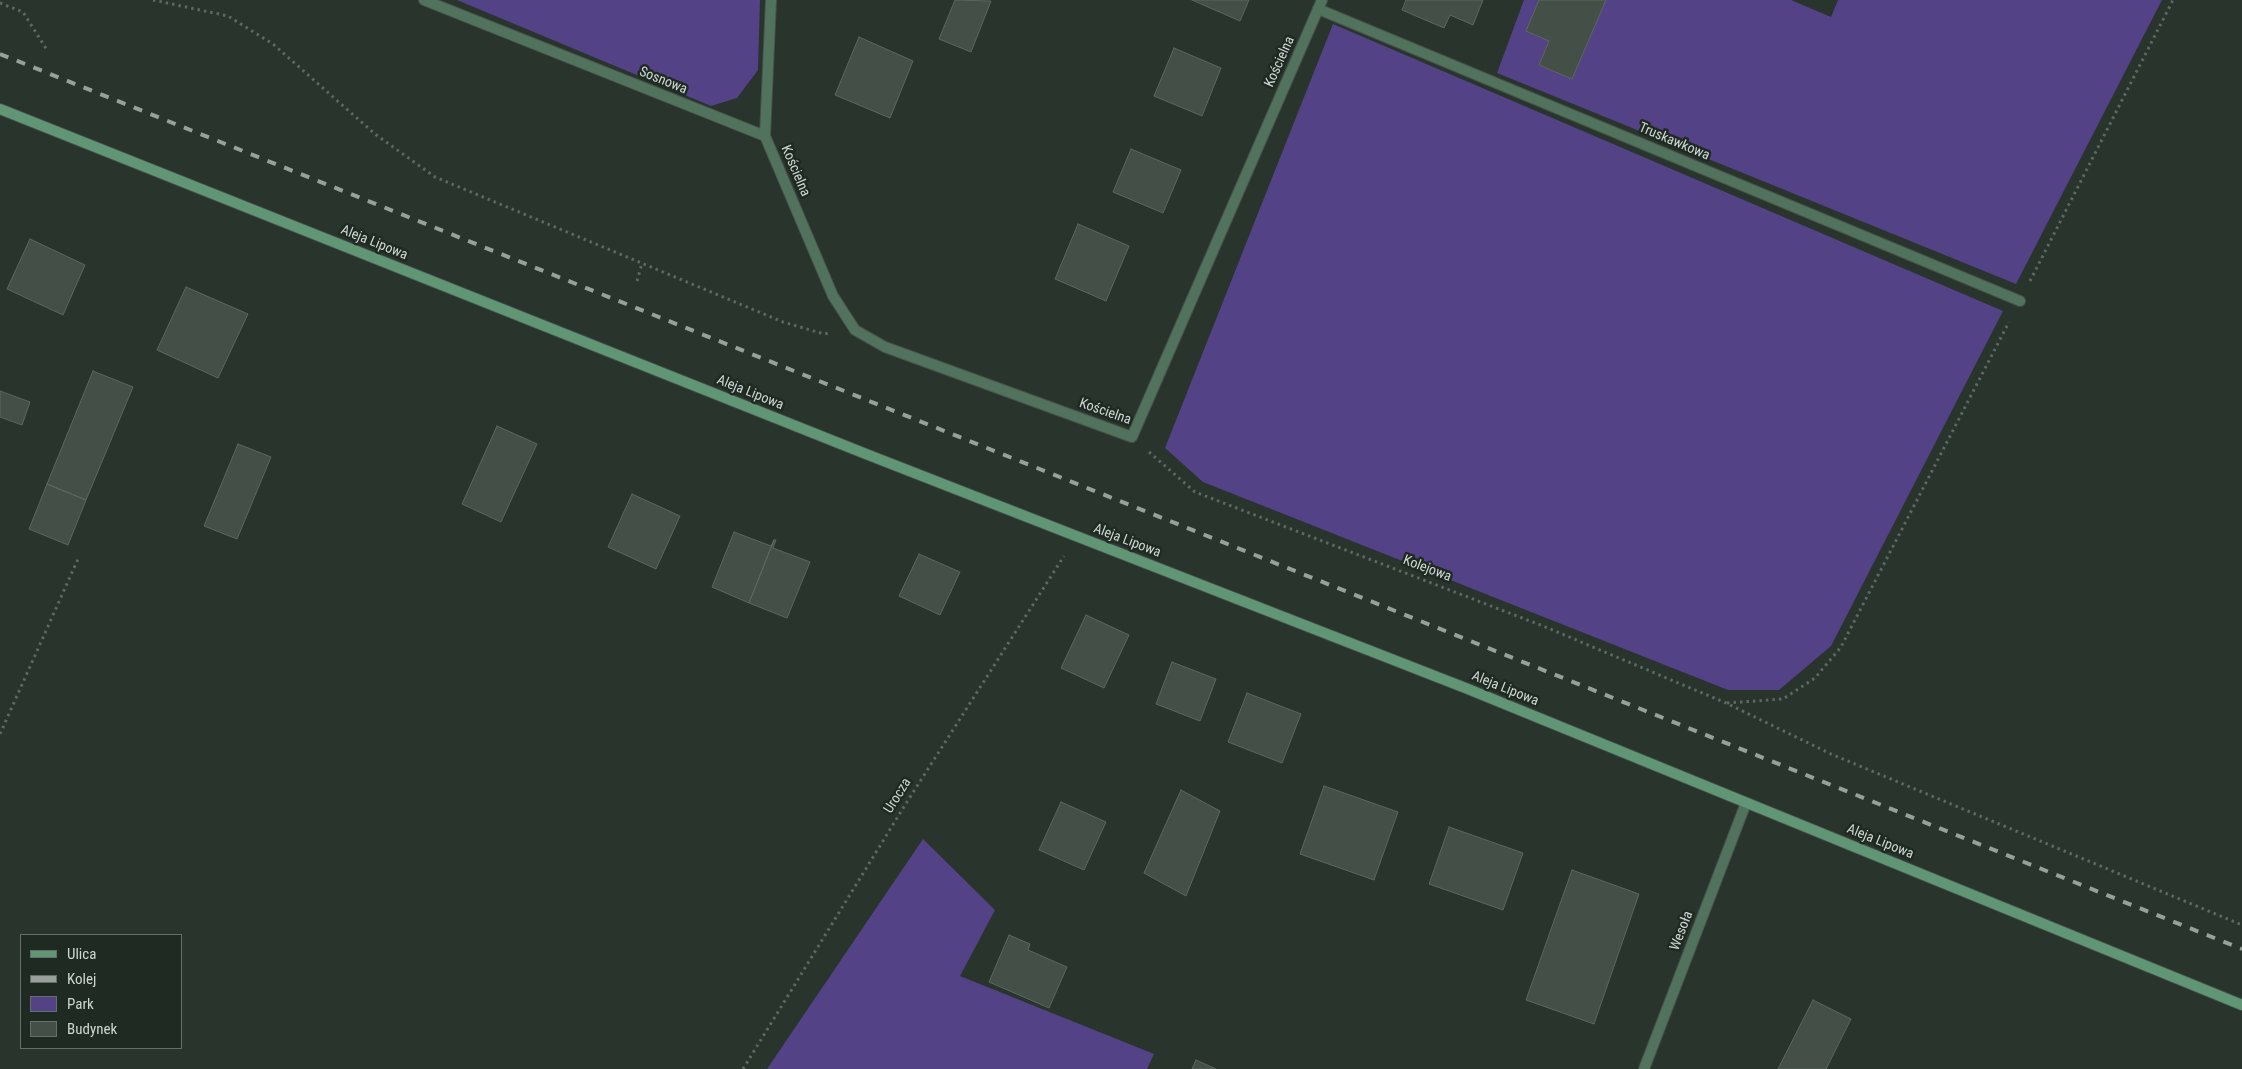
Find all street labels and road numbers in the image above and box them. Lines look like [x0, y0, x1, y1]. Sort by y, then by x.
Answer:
street label: Kościelna [1261, 34, 1299, 90]
street label: Sosnowa [637, 64, 689, 98]
street label: Truskawkowa [1636, 120, 1712, 164]
street label: Kościelna [777, 143, 813, 199]
street label: Aleja Lipowa [338, 222, 410, 264]
street label: Aleja Lipowa [714, 372, 786, 414]
street label: Kościelna [1077, 395, 1133, 429]
street label: Aleja Lipowa [1091, 521, 1163, 561]
street label: Kolejowa [1401, 552, 1453, 586]
street label: Aleja Lipowa [1469, 668, 1541, 710]
street label: Urocza [881, 775, 915, 817]
street label: Aleja Lipowa [1844, 821, 1916, 863]
street label: Wesoła [1667, 909, 1697, 953]

